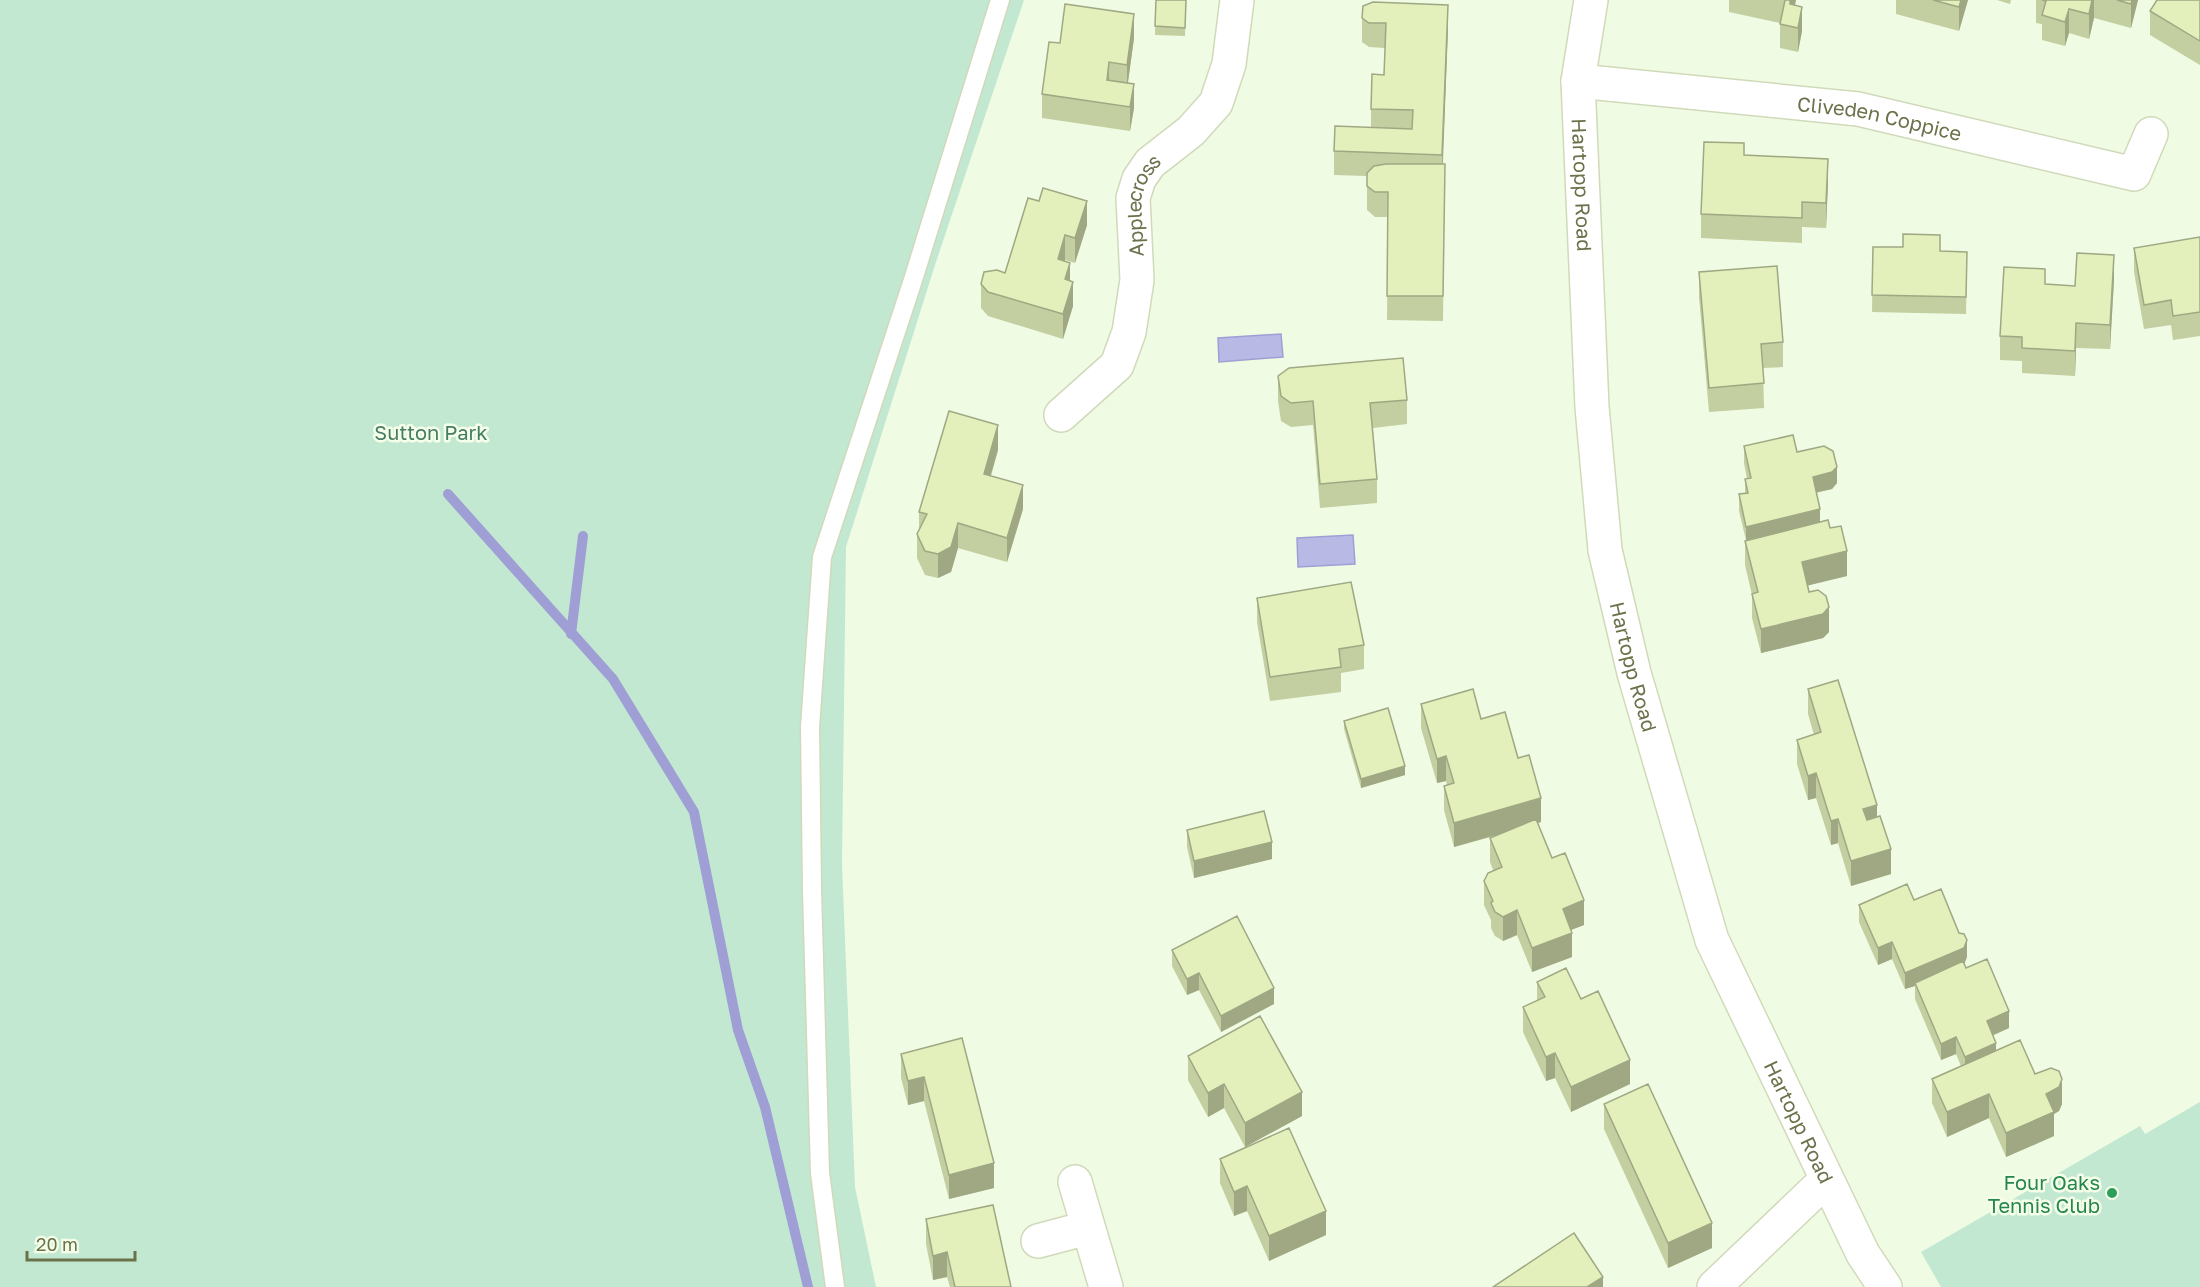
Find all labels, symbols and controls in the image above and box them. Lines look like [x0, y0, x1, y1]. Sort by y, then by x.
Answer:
street label: Cliveden Coppice [1796, 91, 1964, 145]
street label: Hartopp Road [1568, 118, 1597, 252]
street label: Applecross [1121, 148, 1165, 257]
park label: Sutton Park [374, 420, 488, 444]
street label: Hartopp Road [1606, 599, 1662, 734]
street label: Hartopp Road [1760, 1056, 1839, 1187]
place label: Four Oaks Tennis Club [1988, 1170, 2100, 1217]
marker: Four Oaks Tennis Club [2105, 1186, 2119, 1200]
scale bar [27, 1224, 135, 1262]
text: 20 m [36, 1233, 78, 1255]

